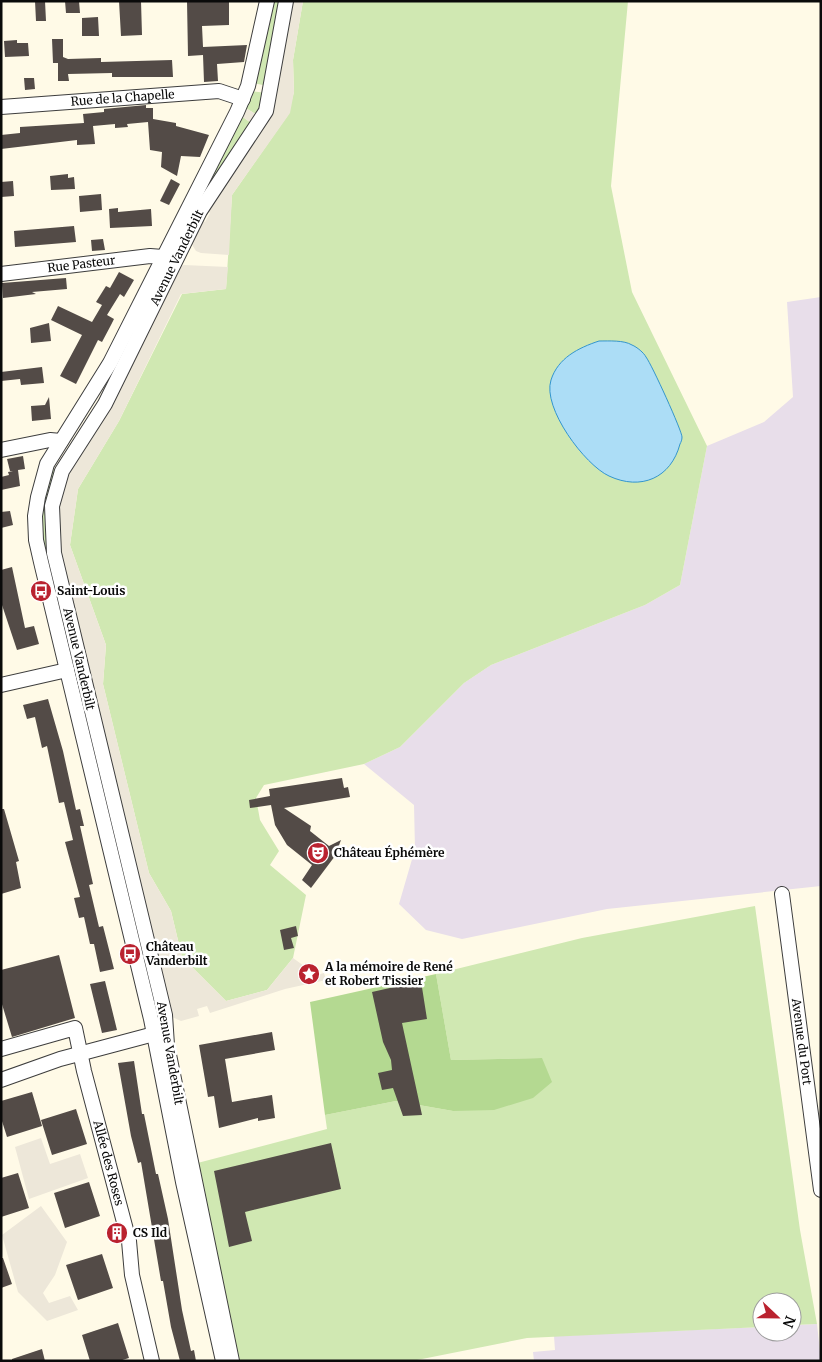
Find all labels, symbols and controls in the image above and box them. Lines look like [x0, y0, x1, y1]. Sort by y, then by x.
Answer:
street label: Rue de la Chapelle [70, 86, 175, 109]
street label: Avenue Vanderbilt [146, 207, 207, 309]
street label: Rue Pasteur [47, 252, 117, 275]
bus stop icon: Saint-Louis [29, 579, 53, 603]
place label: Saint-Louis [57, 583, 125, 598]
street label: Avenue Vanderbilt [60, 605, 99, 712]
theatre icon: Château Éphémère [306, 841, 330, 865]
place label: Château Éphémère [334, 844, 445, 860]
place label: Château Vanderbilt [145, 939, 208, 968]
bus stop icon: Château Vanderbilt [118, 942, 142, 966]
place label: A la mémoire de René et Robert Tissier [324, 959, 453, 988]
place icon: A la mémoire de René et Robert Tissier [297, 962, 321, 986]
street label: Avenue du Port [789, 996, 815, 1086]
street label: Avenue Vanderbilt [154, 999, 187, 1106]
street label: Allée des Roses [90, 1118, 127, 1207]
building icon: CS Ild [105, 1221, 129, 1245]
place label: CS Ild [133, 1225, 168, 1240]
north arrow [752, 1292, 802, 1342]
text: N [779, 1313, 799, 1330]

